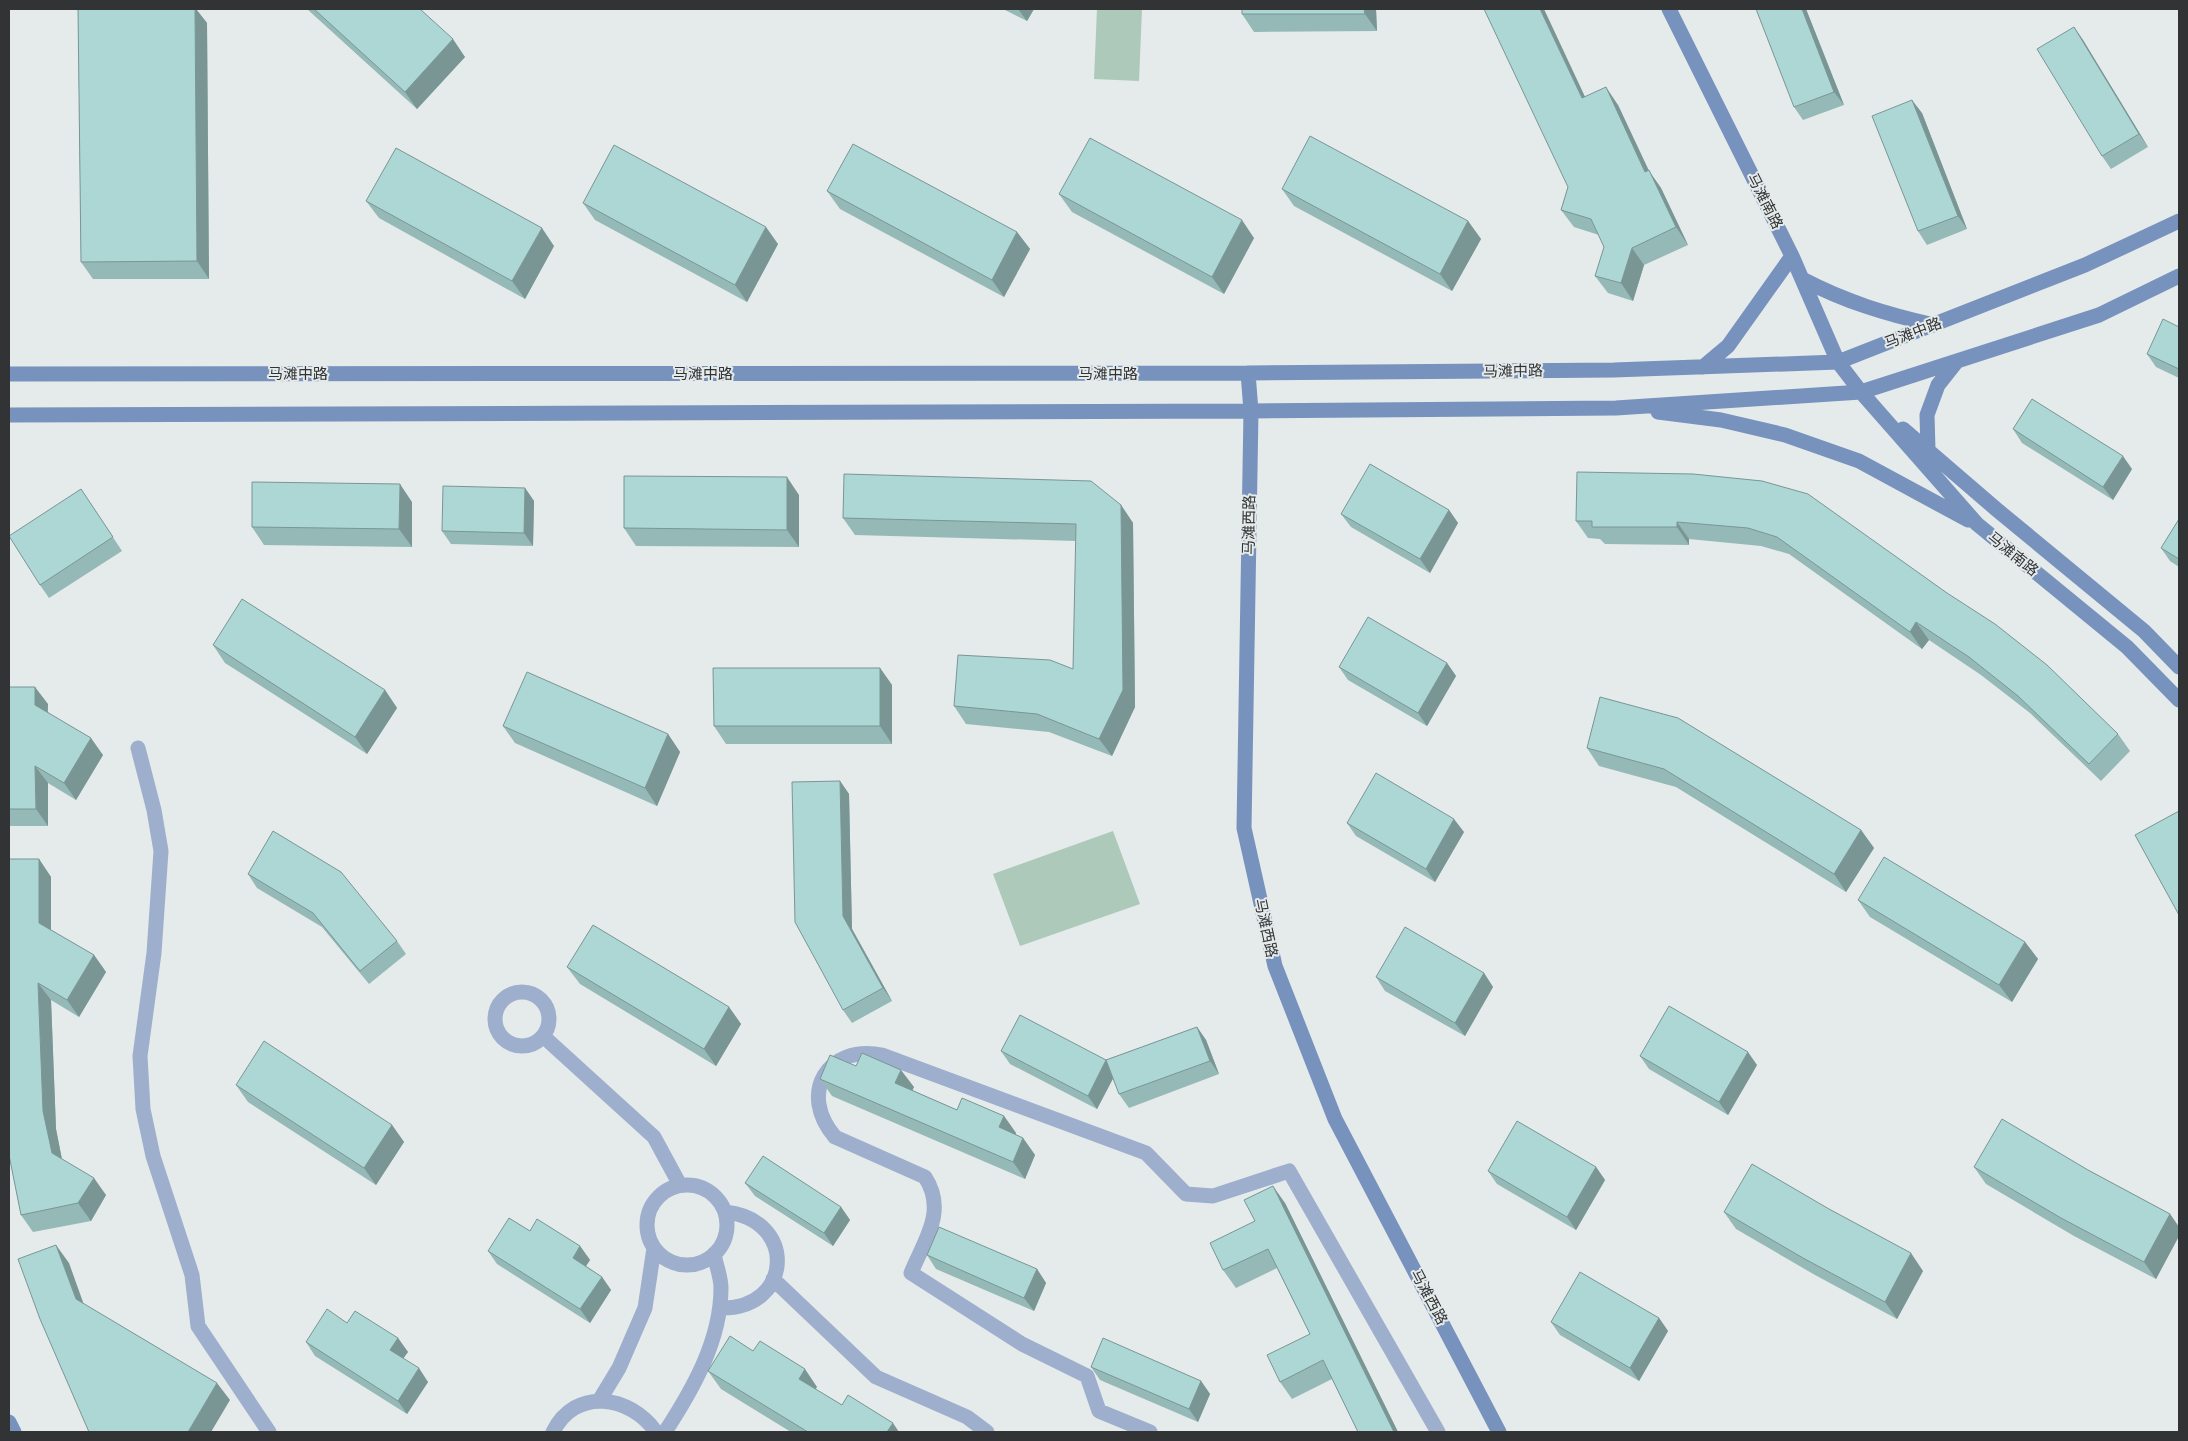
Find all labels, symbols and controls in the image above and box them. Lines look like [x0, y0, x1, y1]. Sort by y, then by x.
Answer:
street label: 马滩南路 [1744, 170, 1787, 231]
street label: 马滩中路 [1882, 314, 1944, 351]
street label: 马滩中路 [1483, 361, 1543, 380]
street label: 马滩中路 [268, 365, 328, 382]
street label: 马滩中路 [673, 365, 733, 382]
street label: 马滩中路 [1078, 365, 1138, 382]
street label: 马滩西路 [1239, 495, 1258, 555]
street label: 马滩南路 [1985, 528, 2042, 579]
street label: 马滩西路 [1252, 897, 1281, 959]
street label: 马滩西路 [1408, 1266, 1451, 1327]

